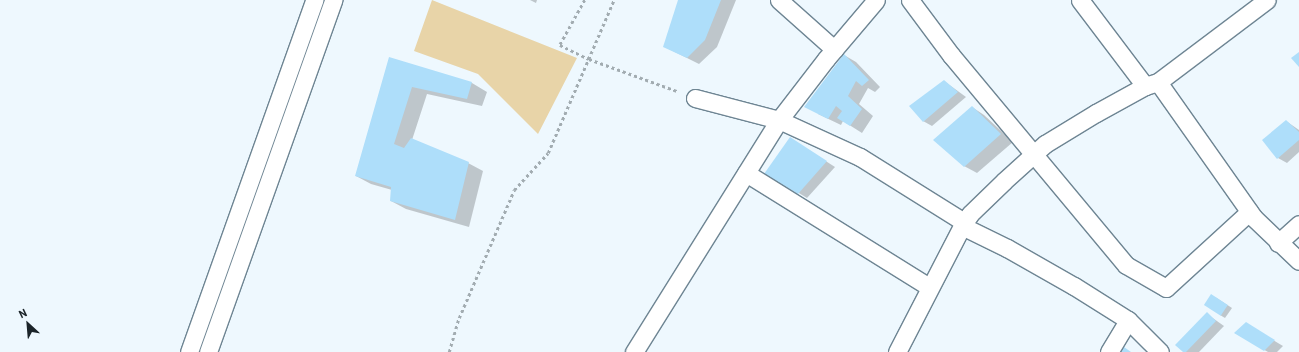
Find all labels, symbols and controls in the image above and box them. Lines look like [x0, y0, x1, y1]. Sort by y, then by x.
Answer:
north arrow [8, 304, 48, 344]
text: N [16, 305, 29, 320]

